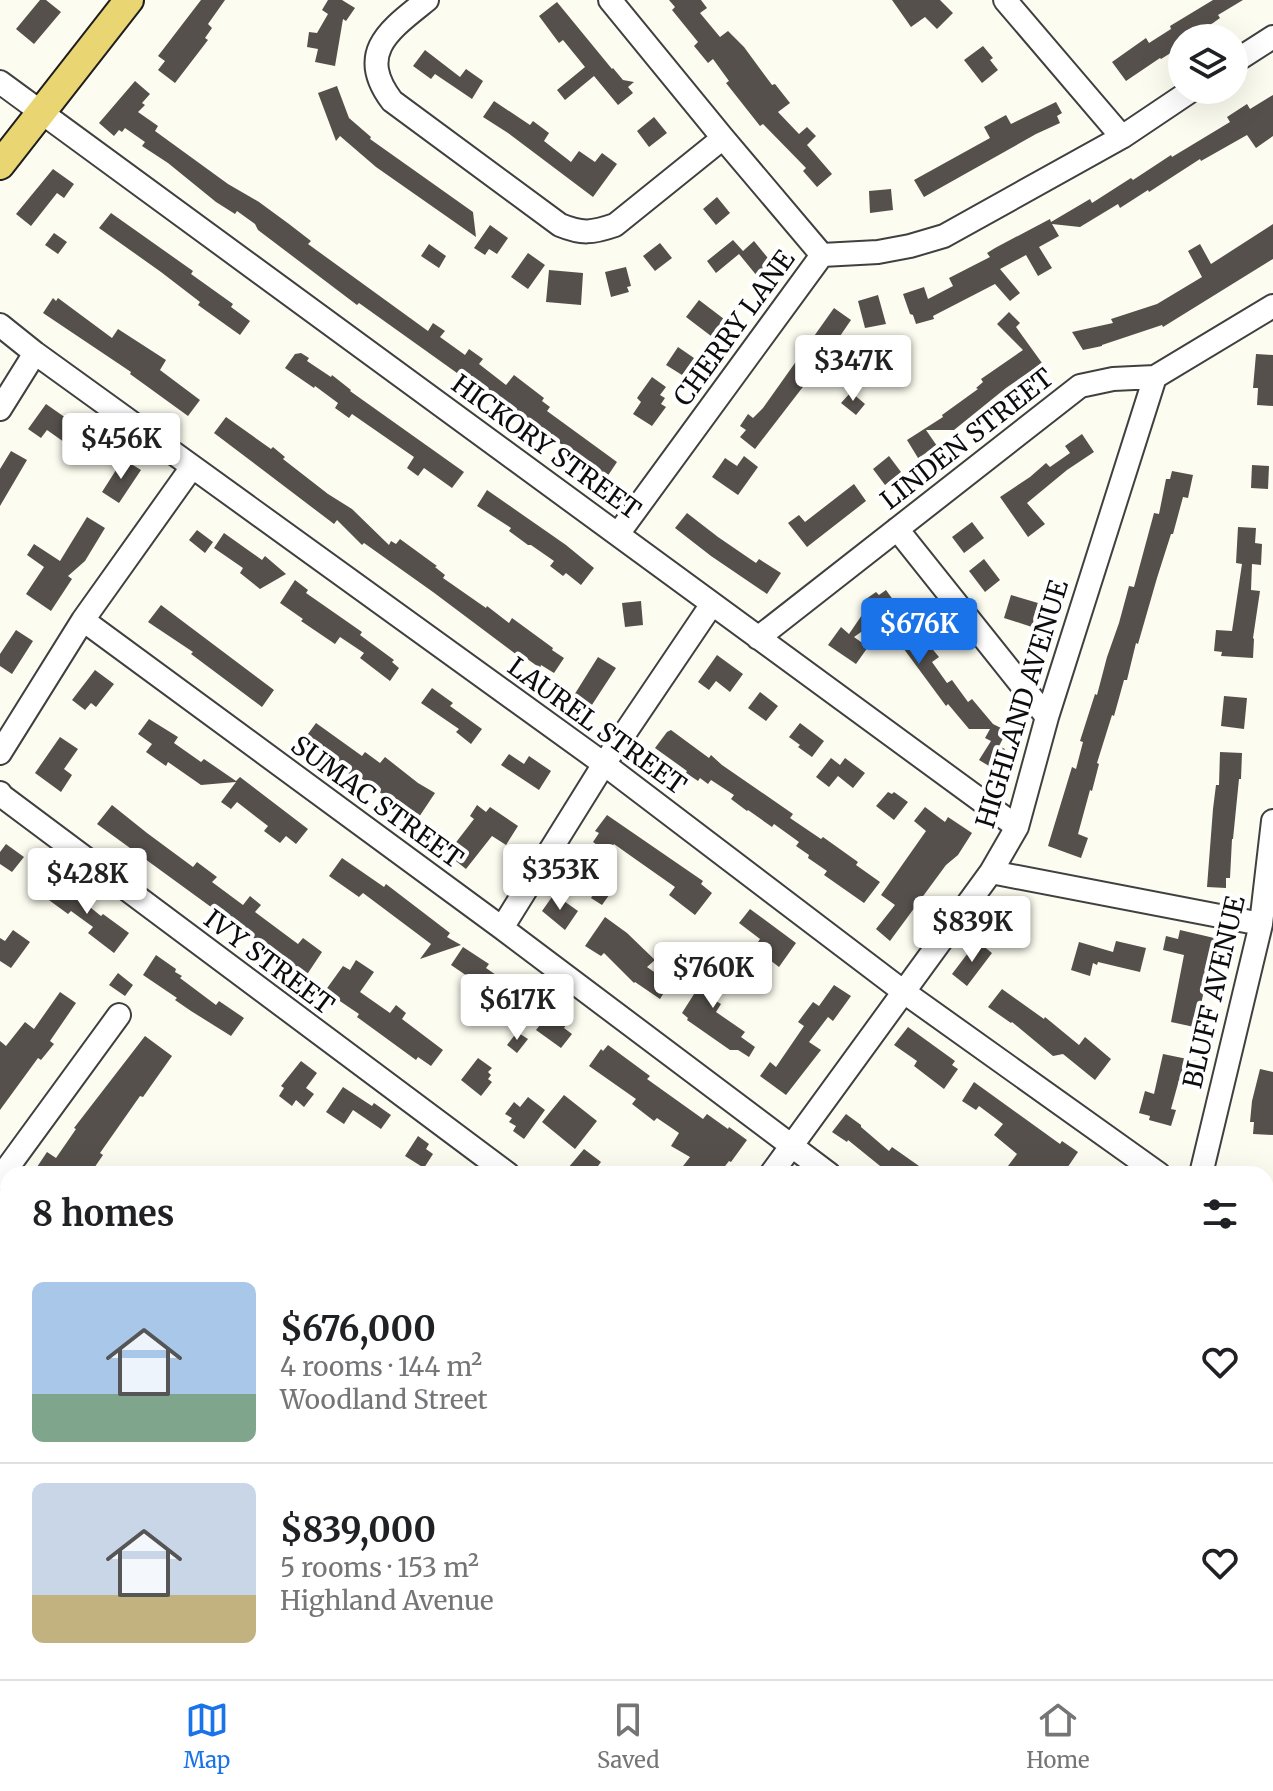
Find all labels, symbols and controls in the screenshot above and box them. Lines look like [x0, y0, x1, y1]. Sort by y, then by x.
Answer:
map controls [1168, 24, 1248, 104]
button: layers [1168, 24, 1248, 104]
street label: CHERRY LANE [666, 243, 802, 412]
pin: $347K [797, 335, 909, 403]
text: $347K [813, 344, 893, 377]
street label: LINDEN STREET [874, 361, 1060, 516]
street label: HICKORY STREET [445, 367, 647, 526]
pin: $456K [65, 413, 177, 481]
text: $456K [80, 422, 162, 455]
street label: HIGHLAND AVENUE [968, 576, 1075, 832]
pin: $676K [863, 598, 975, 666]
text: $676K [879, 607, 959, 640]
street label: LAUREL STREET [502, 650, 693, 801]
street label: SUMAC STREET [285, 728, 470, 875]
pin: $353K [504, 844, 616, 912]
pin: $428K [31, 848, 143, 916]
text: $353K [521, 853, 599, 886]
text: $428K [46, 857, 128, 890]
street label: BLUFF AVENUE [1175, 892, 1252, 1091]
pin: $839K [916, 896, 1028, 964]
street label: IVY STREET [198, 902, 341, 1021]
text: $839K [931, 905, 1013, 938]
pin: $760K [657, 942, 769, 1010]
text: $760K [672, 951, 754, 984]
pin: $617K [461, 974, 573, 1042]
text: $617K [479, 983, 555, 1016]
icon: filters [1198, 1192, 1242, 1236]
text: 8 homes [32, 1193, 174, 1235]
text: $676,000 [280, 1308, 436, 1350]
icon: home [96, 1314, 192, 1410]
icon: heart [1198, 1340, 1242, 1384]
text: 4 rooms · 144 m² [280, 1350, 482, 1383]
text: Woodland Street [280, 1383, 488, 1416]
text: $839,000 [280, 1509, 436, 1551]
icon: home [96, 1515, 192, 1611]
icon: heart [1198, 1541, 1242, 1585]
text: 5 rooms · 153 m² [280, 1551, 479, 1584]
text: Highland Avenue [280, 1584, 494, 1617]
tab: Map [183, 1698, 230, 1774]
tab: Saved [597, 1698, 659, 1774]
tab: Home [1026, 1698, 1090, 1774]

